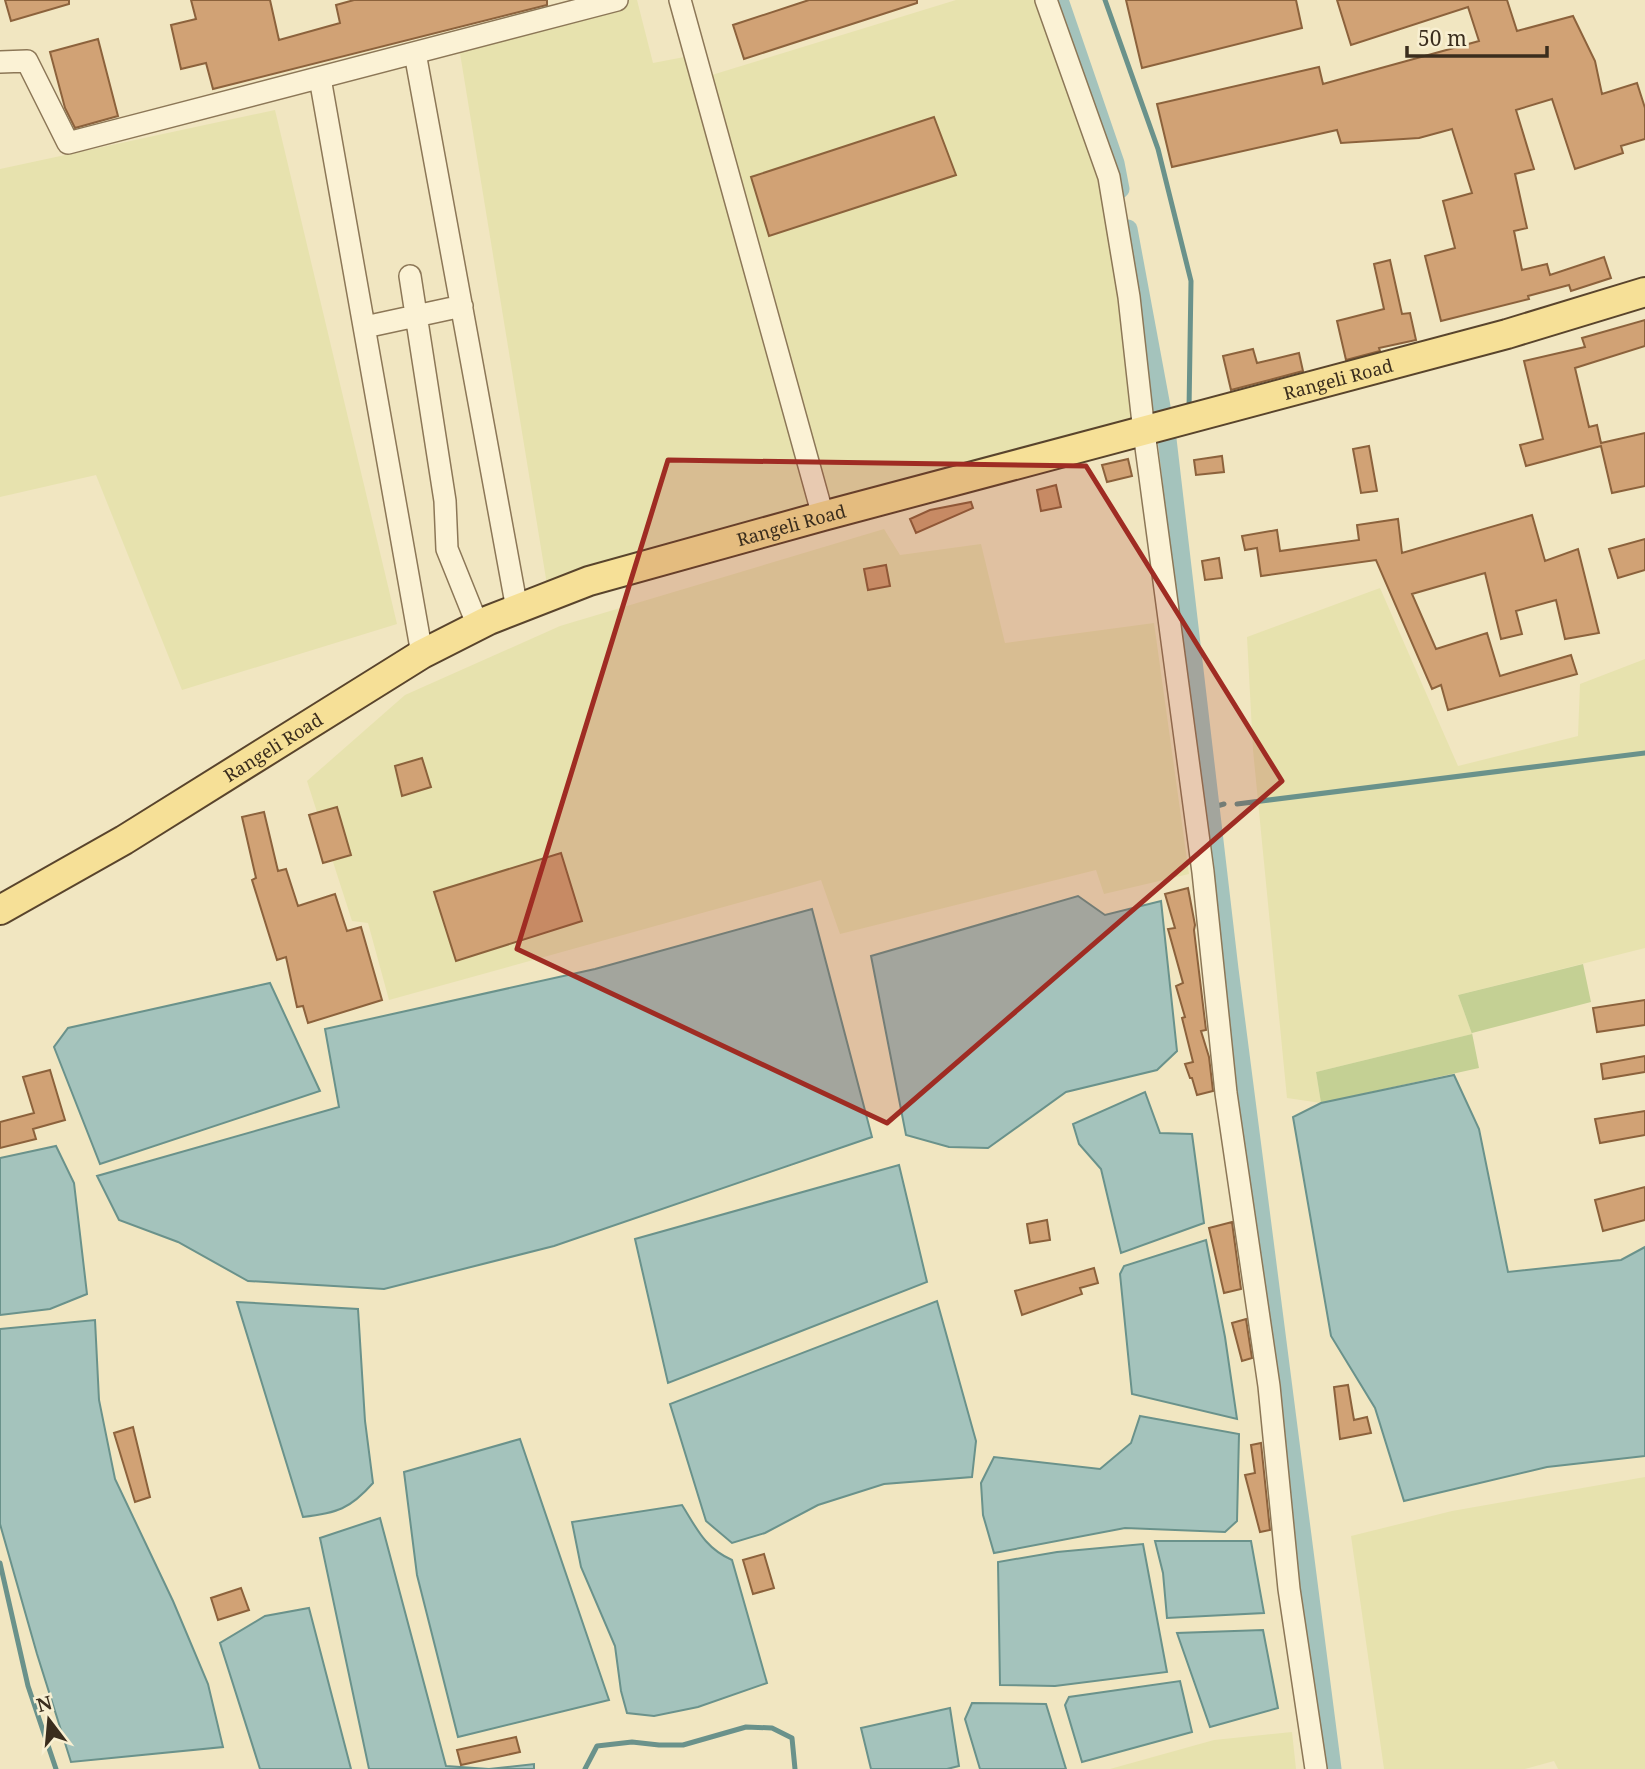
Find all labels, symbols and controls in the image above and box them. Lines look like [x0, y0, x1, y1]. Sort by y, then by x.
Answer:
scale bar [1407, 14, 1547, 58]
text: 50 m [1418, 24, 1467, 52]
street label: Rangeli Road [1281, 353, 1395, 405]
street label: Rangeli Road [734, 498, 848, 551]
street label: Rangeli Road [219, 707, 327, 787]
north arrow [14, 1685, 84, 1755]
text: N [34, 1689, 55, 1718]

